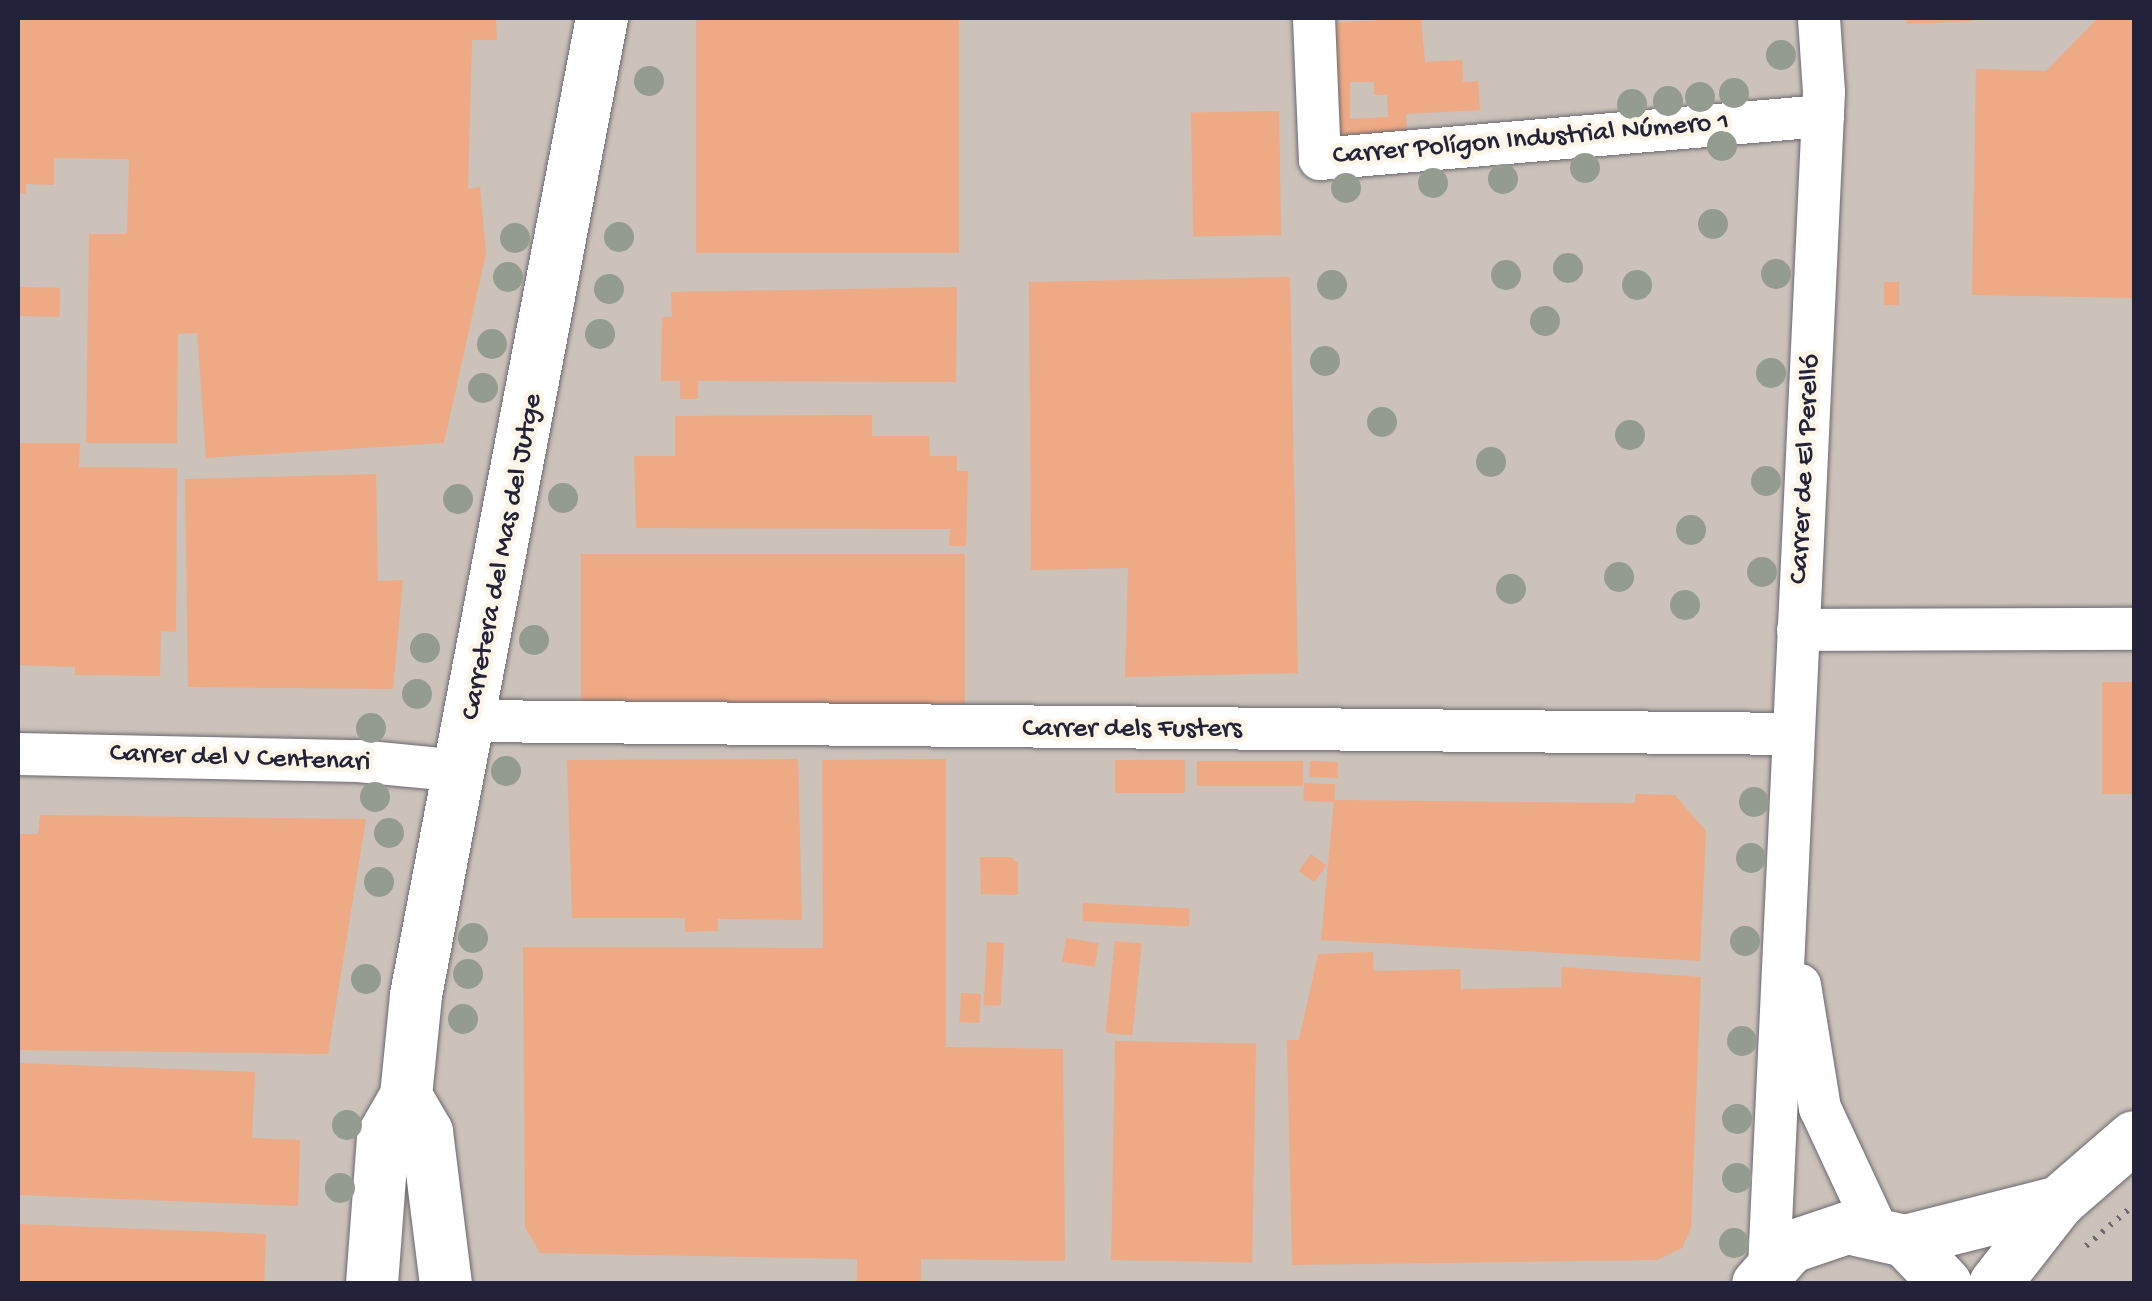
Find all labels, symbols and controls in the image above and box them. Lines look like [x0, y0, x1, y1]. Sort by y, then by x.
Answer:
street label: Carrer Polígon Industrial Número 1 [1331, 106, 1731, 174]
street label: Carrer de El Perelló [1783, 353, 1829, 585]
street label: Carretera del Mas del Jutge [455, 391, 551, 723]
street label: Carrer dels Fusters [1022, 713, 1242, 747]
street label: Carrer del V Centenari [109, 738, 371, 780]

